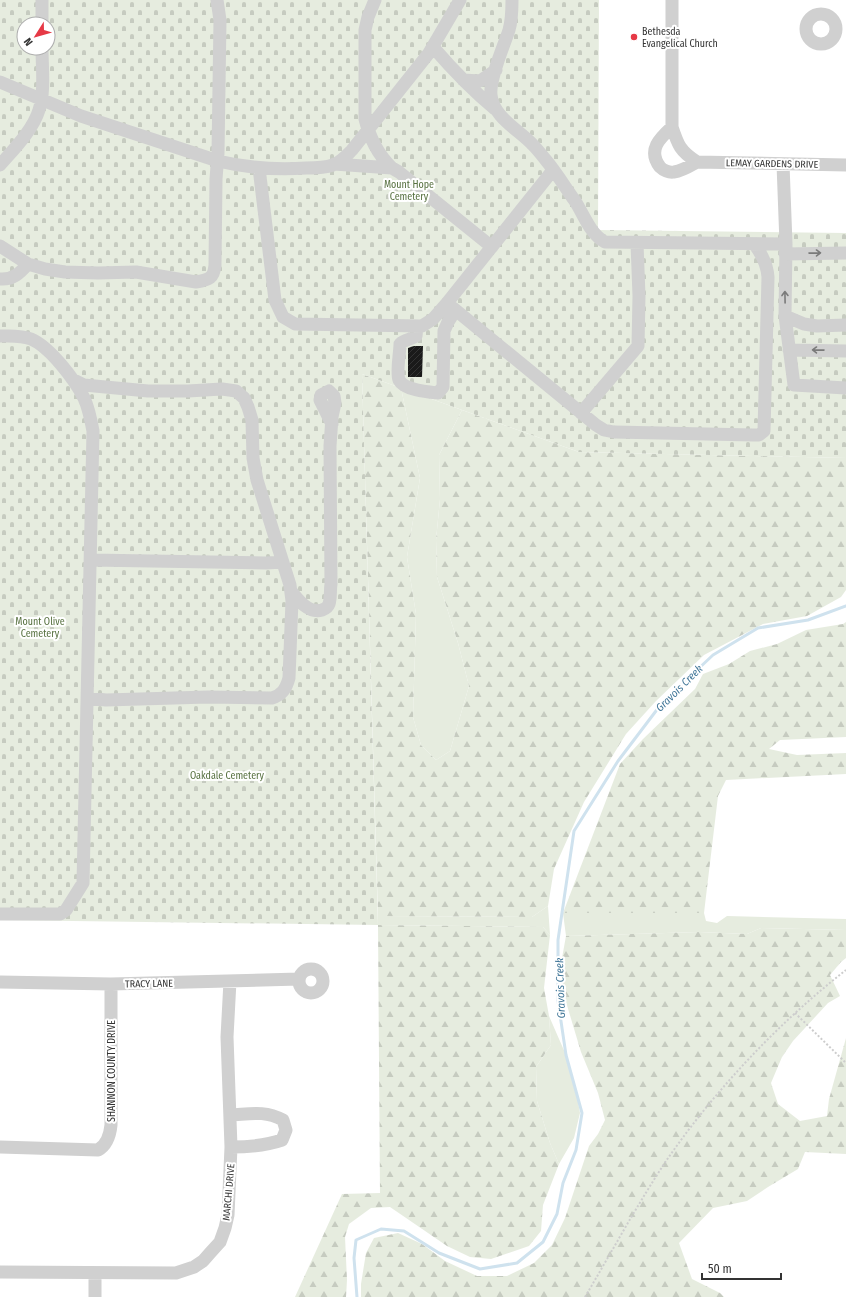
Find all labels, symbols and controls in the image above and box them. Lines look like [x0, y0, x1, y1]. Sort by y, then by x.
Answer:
north arrow [16, 16, 56, 56]
place label: Bethesda Evangelical Church [642, 26, 718, 50]
marker: Bethesda Evangelical Church [629, 32, 639, 42]
text: N [21, 35, 36, 48]
street label: LEMAY GARDENS DRIVE [726, 157, 819, 171]
park label: Mount Hope Cemetery [384, 179, 434, 203]
one-way arrow [808, 249, 821, 257]
one-way arrow [781, 291, 789, 304]
one-way arrow [812, 347, 825, 354]
park label: Mount Olive Cemetery [15, 616, 65, 640]
water label: Gravois Creek [653, 662, 706, 714]
park label: Oakdale Cemetery [190, 770, 265, 782]
water label: Gravois Creek [553, 957, 568, 1019]
street label: TRACY LANE [125, 978, 173, 990]
street label: SHANNON COUNTY DRIVE [106, 1020, 118, 1122]
street label: MARCHI DRIVE [221, 1163, 238, 1221]
scale bar [702, 1255, 781, 1281]
text: 50 m [708, 1262, 732, 1276]

